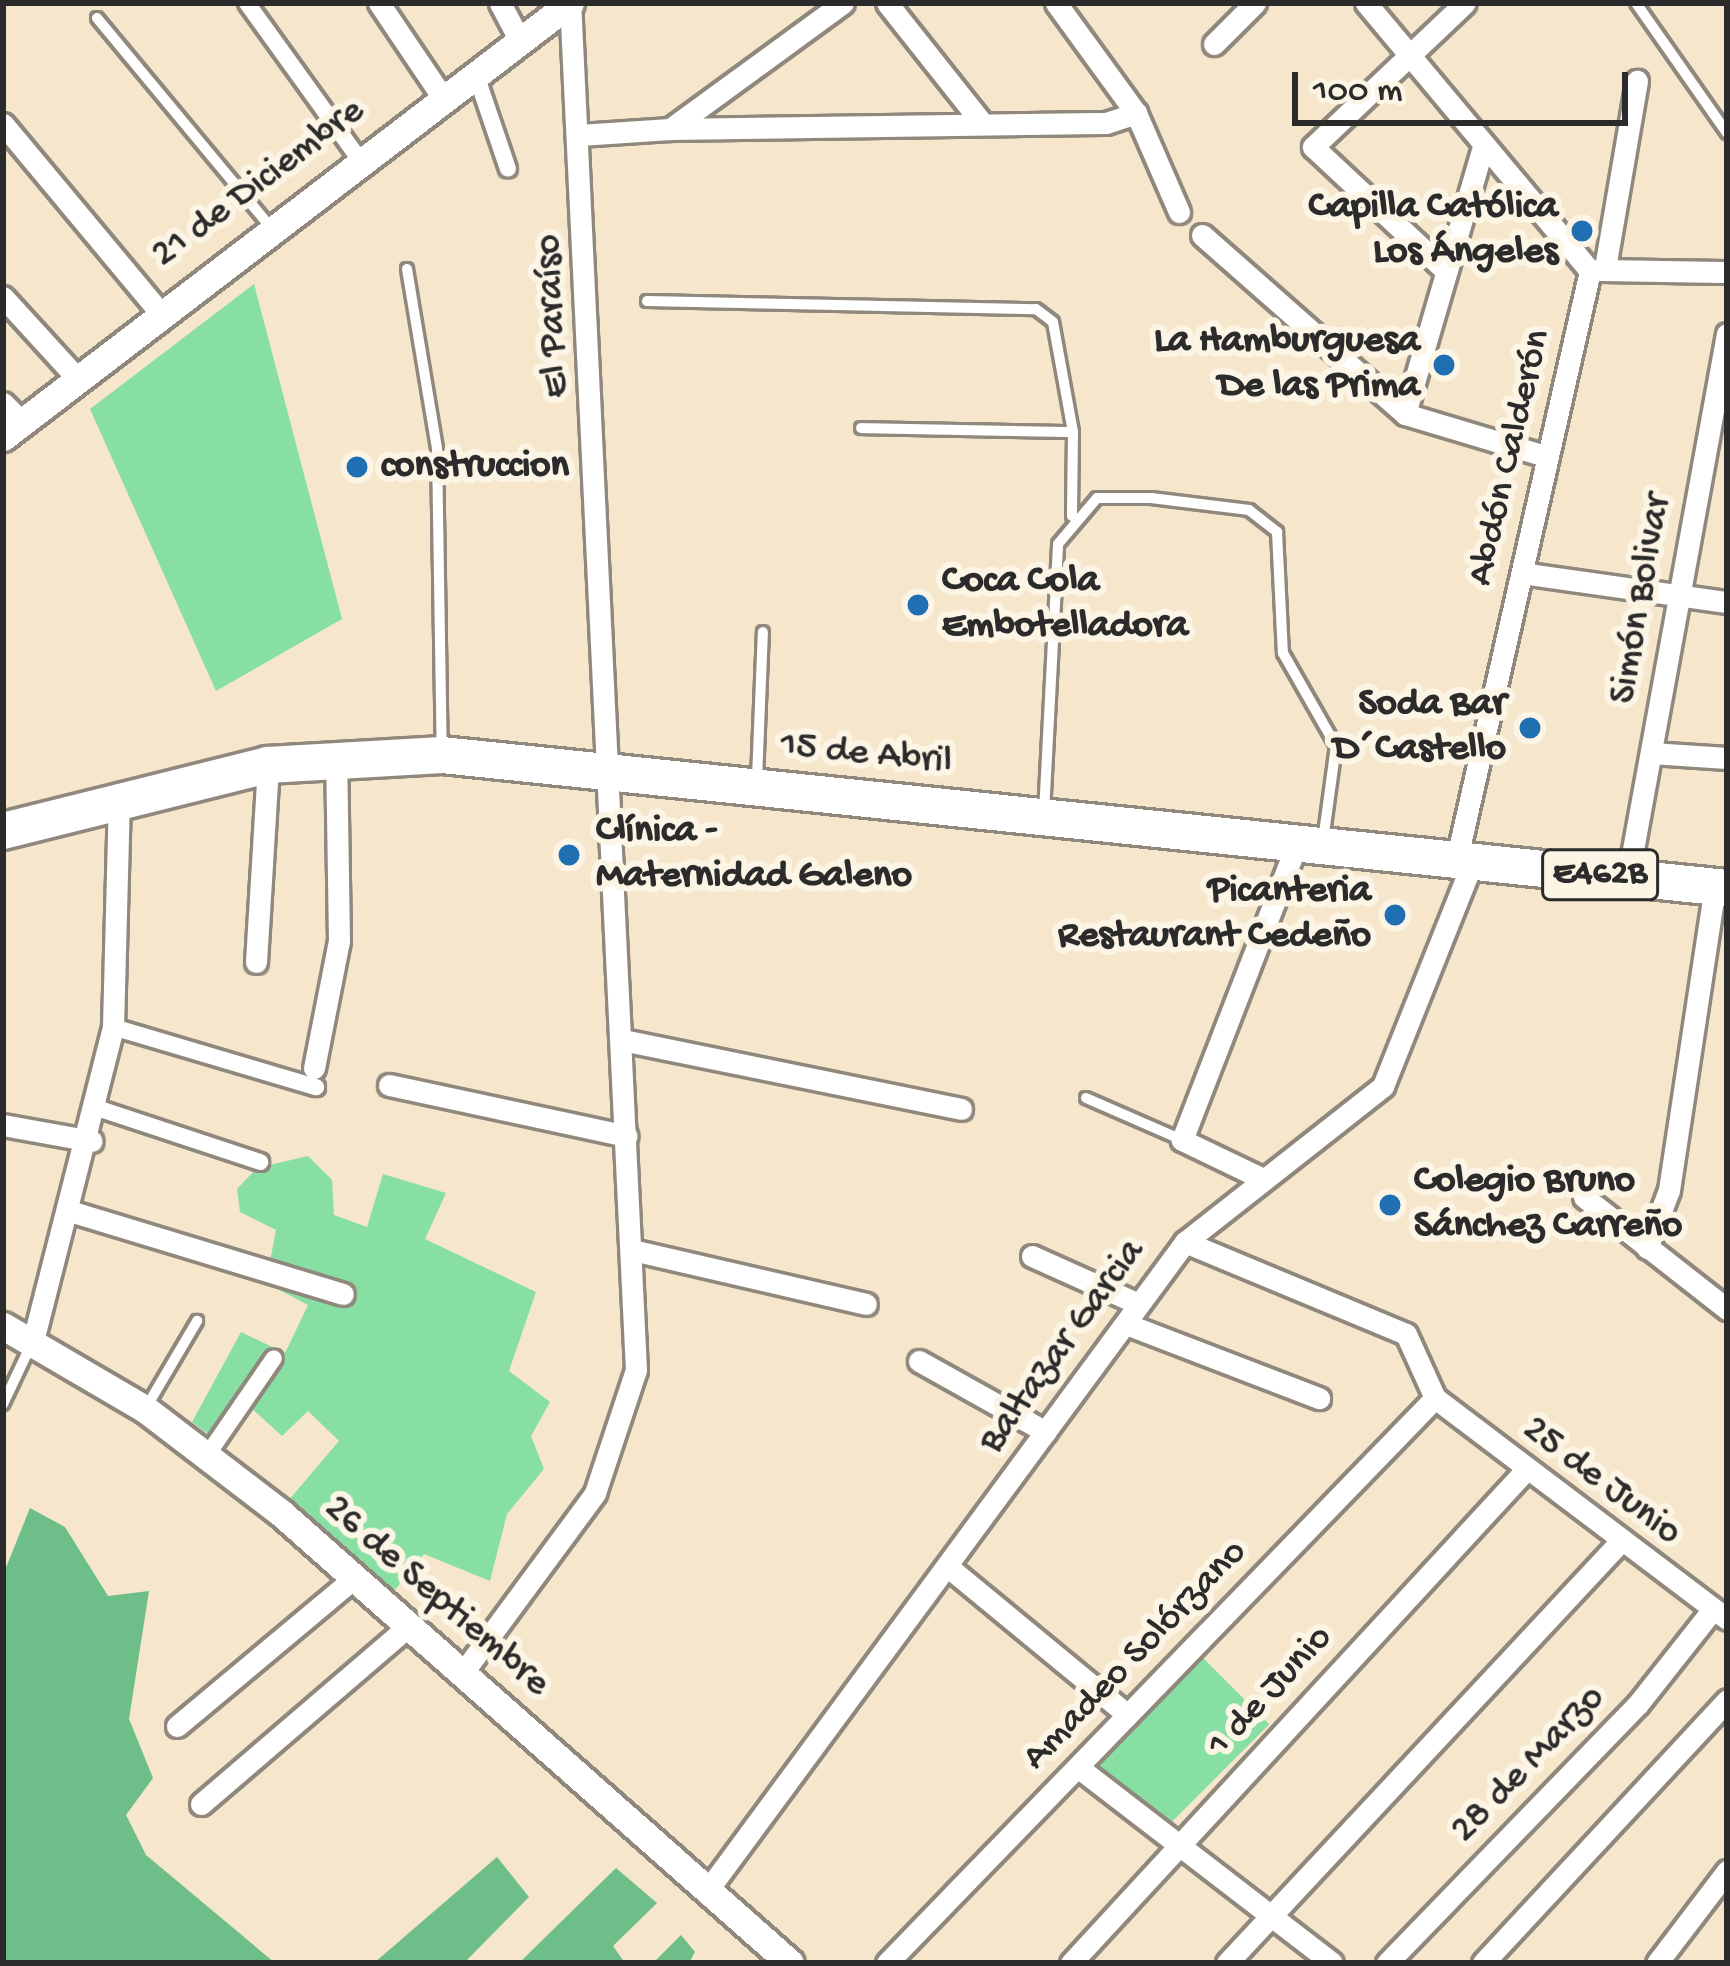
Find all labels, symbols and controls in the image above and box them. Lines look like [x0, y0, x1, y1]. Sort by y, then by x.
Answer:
scale bar [1298, 48, 1634, 122]
text: 100 m [1313, 71, 1403, 114]
street label: 21 de Diciembre [143, 89, 375, 279]
place label: Capilla Católica Los Ángeles [1309, 186, 1558, 277]
marker: Capilla Católica Los Ángeles [1569, 218, 1595, 244]
street label: El Paraíso [526, 233, 582, 399]
place label: La Hamburguesa De las Prima [1154, 320, 1420, 411]
street label: Abdón Calderón [1459, 325, 1563, 591]
marker: La Hamburguesa De las Prima [1431, 352, 1457, 378]
place label: construccion [381, 444, 569, 490]
marker: construccion [344, 454, 370, 480]
street label: Simón Bolivar [1601, 490, 1683, 708]
place label: Coca Cola Embotelladora [942, 560, 1188, 651]
marker: Coca Cola Embotelladora [905, 592, 931, 618]
place label: Soda Bar D´Castello [1333, 683, 1506, 774]
marker: Soda Bar D´Castello [1517, 715, 1543, 741]
street label: 15 de Abril [778, 723, 954, 787]
place label: Clínica - Maternidad Galeno [596, 810, 912, 901]
marker: Clínica - Maternidad Galeno [553, 839, 585, 871]
road number: E462B [1540, 845, 1660, 905]
place label: Picanteria Restaurant Cedeño [1058, 870, 1371, 961]
marker: Picanteria Restaurant Cedeño [1382, 902, 1408, 928]
place label: Colegio Bruno Sánchez Carreño [1414, 1160, 1682, 1251]
marker: Colegio Bruno Sánchez Carreño [1377, 1192, 1403, 1218]
street label: Baltazar Garcia [970, 1231, 1156, 1463]
street label: 25 de Junio [1512, 1407, 1690, 1557]
street label: 26 de Septiembre [313, 1486, 559, 1708]
street label: Amadeo Solórzano [1014, 1531, 1258, 1781]
street label: 1 de Junio [1198, 1616, 1344, 1768]
street label: 28 de Marzo [1442, 1676, 1616, 1854]

